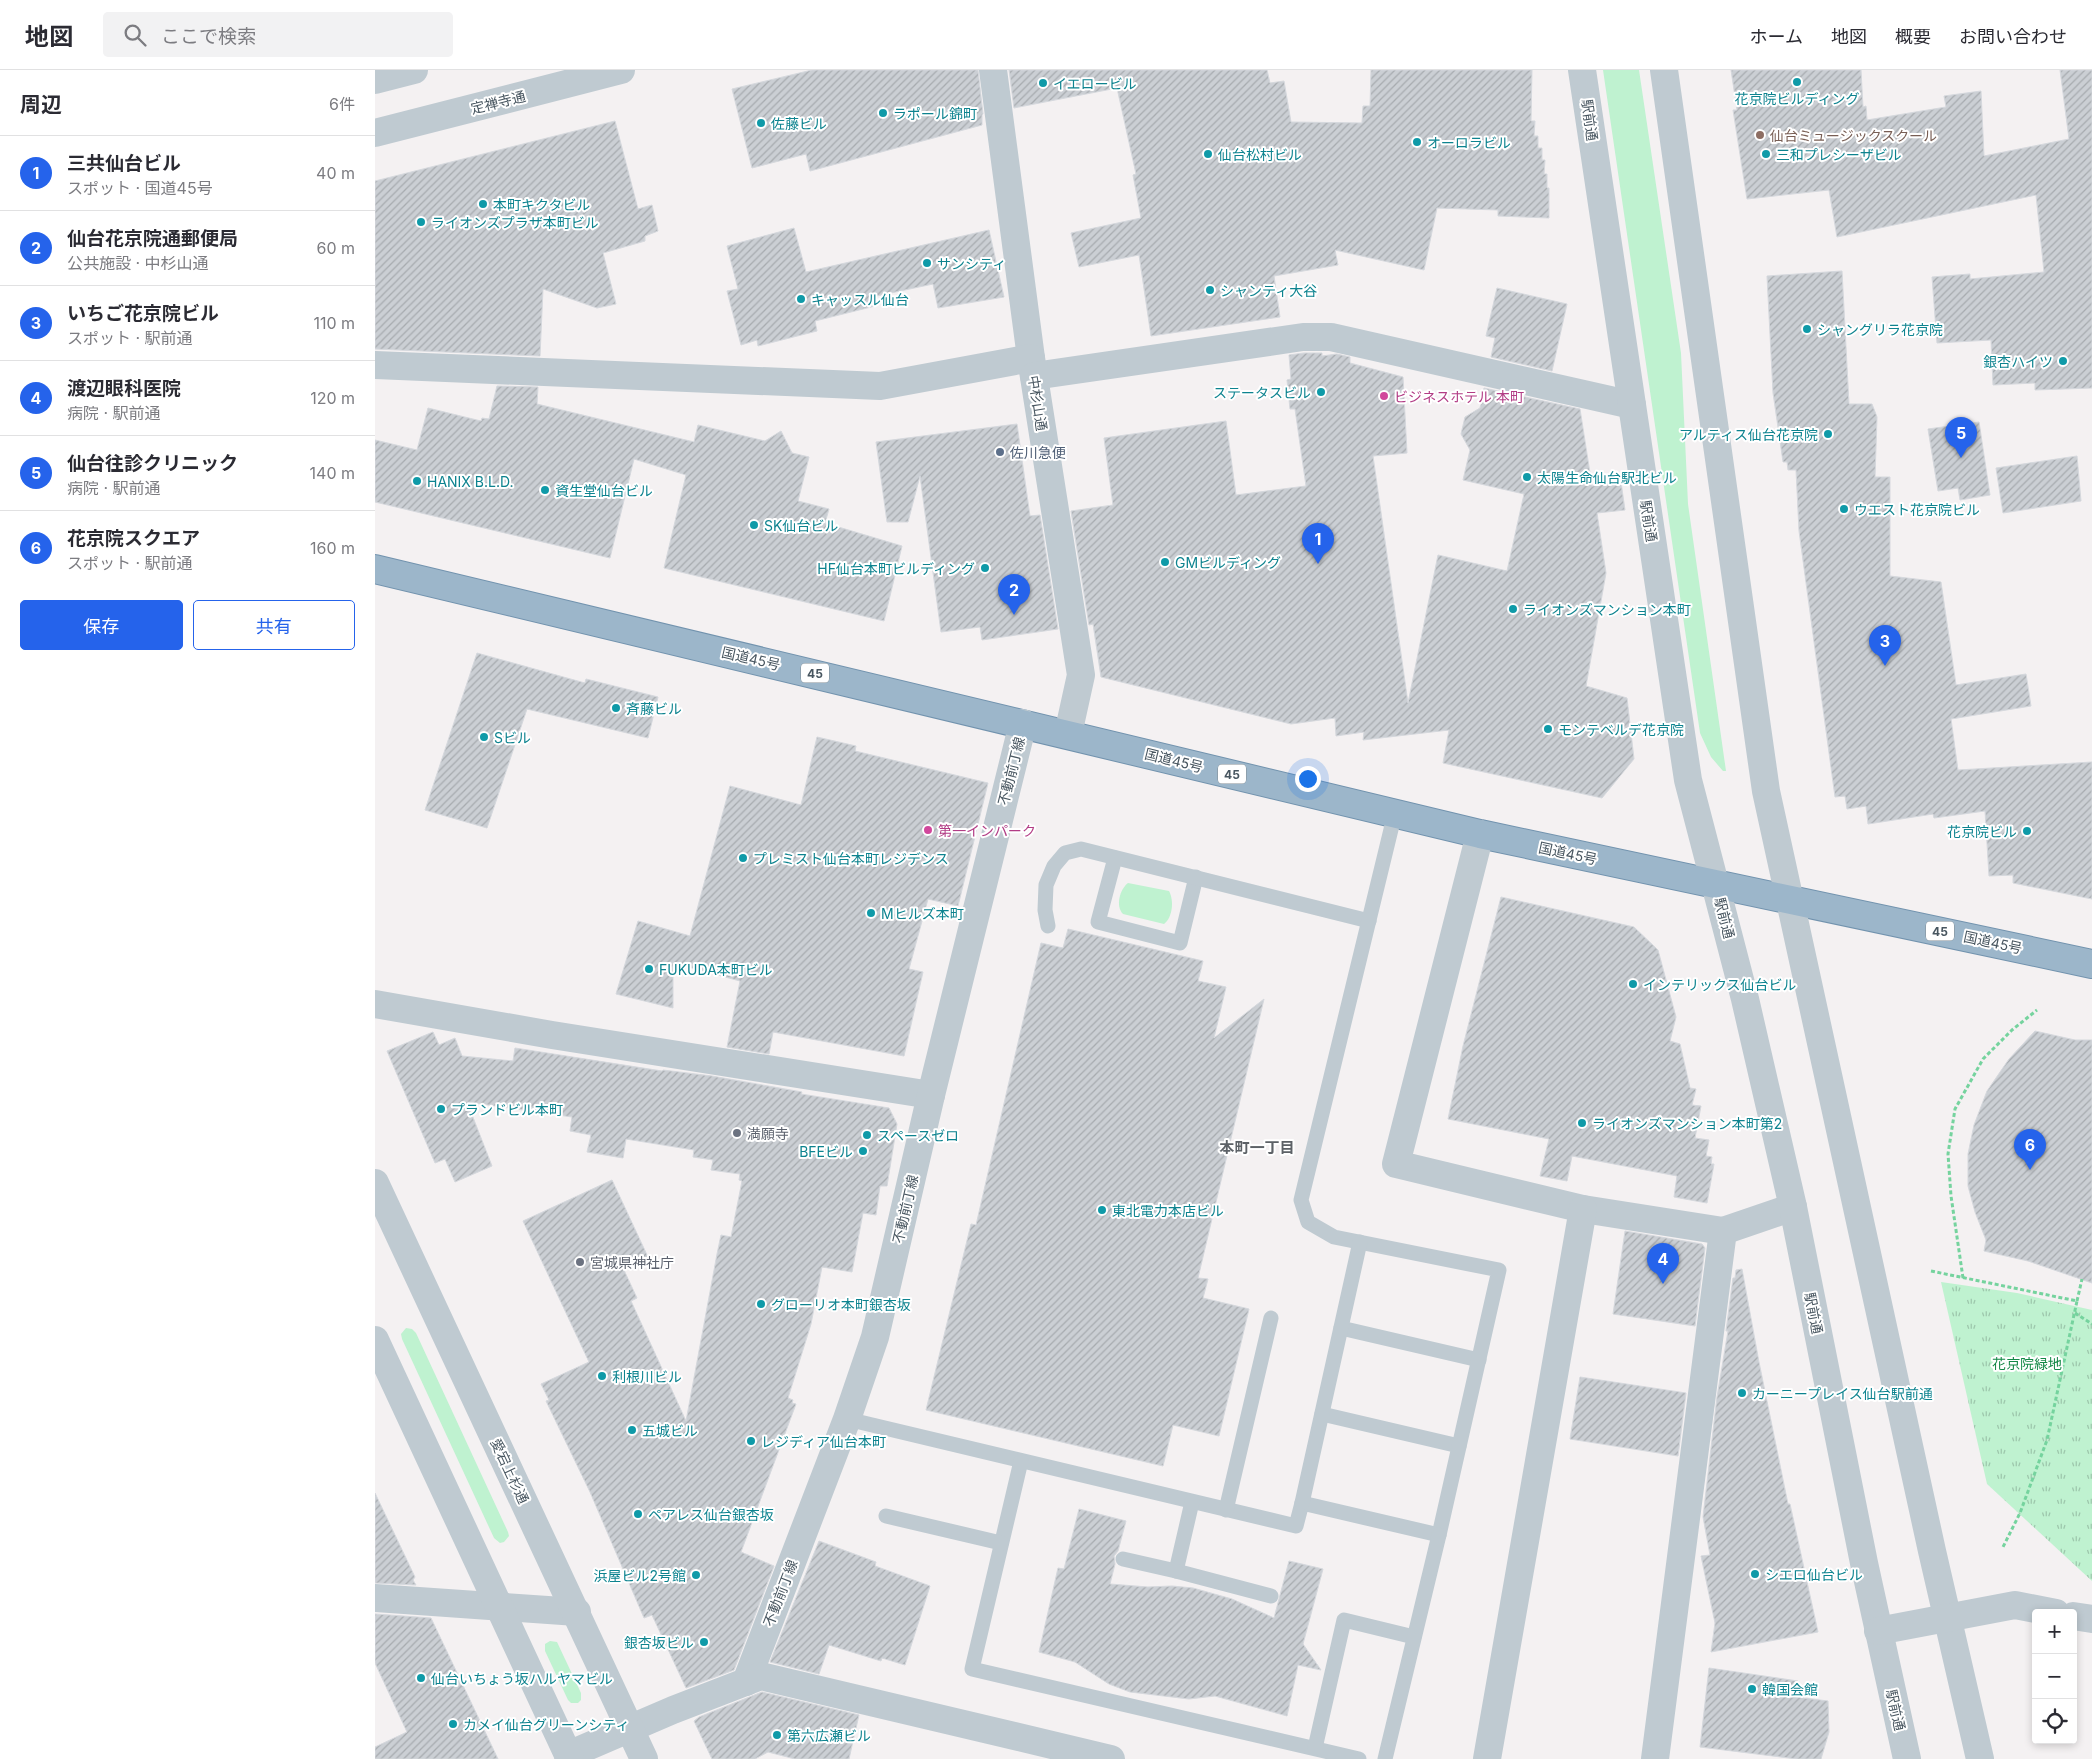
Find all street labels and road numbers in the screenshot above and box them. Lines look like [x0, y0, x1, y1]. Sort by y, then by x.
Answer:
street label: 定禅寺通 [469, 87, 527, 117]
street label: 駅前通 [1579, 98, 1601, 142]
street label: 中杉山通 [1025, 374, 1051, 432]
street label: 駅前通 [1637, 499, 1661, 543]
street label: 国道45号 [720, 643, 782, 673]
road number: 45 [801, 664, 829, 682]
street label: 不動前丁線 [994, 735, 1028, 807]
street label: 国道45号 [1143, 745, 1205, 775]
road number: 45 [1218, 764, 1246, 784]
street label: 国道45号 [1537, 838, 1599, 868]
street label: 駅前通 [1712, 896, 1738, 940]
road number: 45 [1926, 921, 1954, 940]
street label: 国道45号 [1962, 927, 2024, 957]
street label: 不動前丁線 [889, 1173, 921, 1245]
street label: 駅前通 [1802, 1291, 1826, 1335]
street label: 愛宕上杉通 [488, 1436, 532, 1506]
street label: 不動前丁線 [760, 1557, 800, 1629]
street label: 駅前通 [1883, 1688, 1909, 1732]

